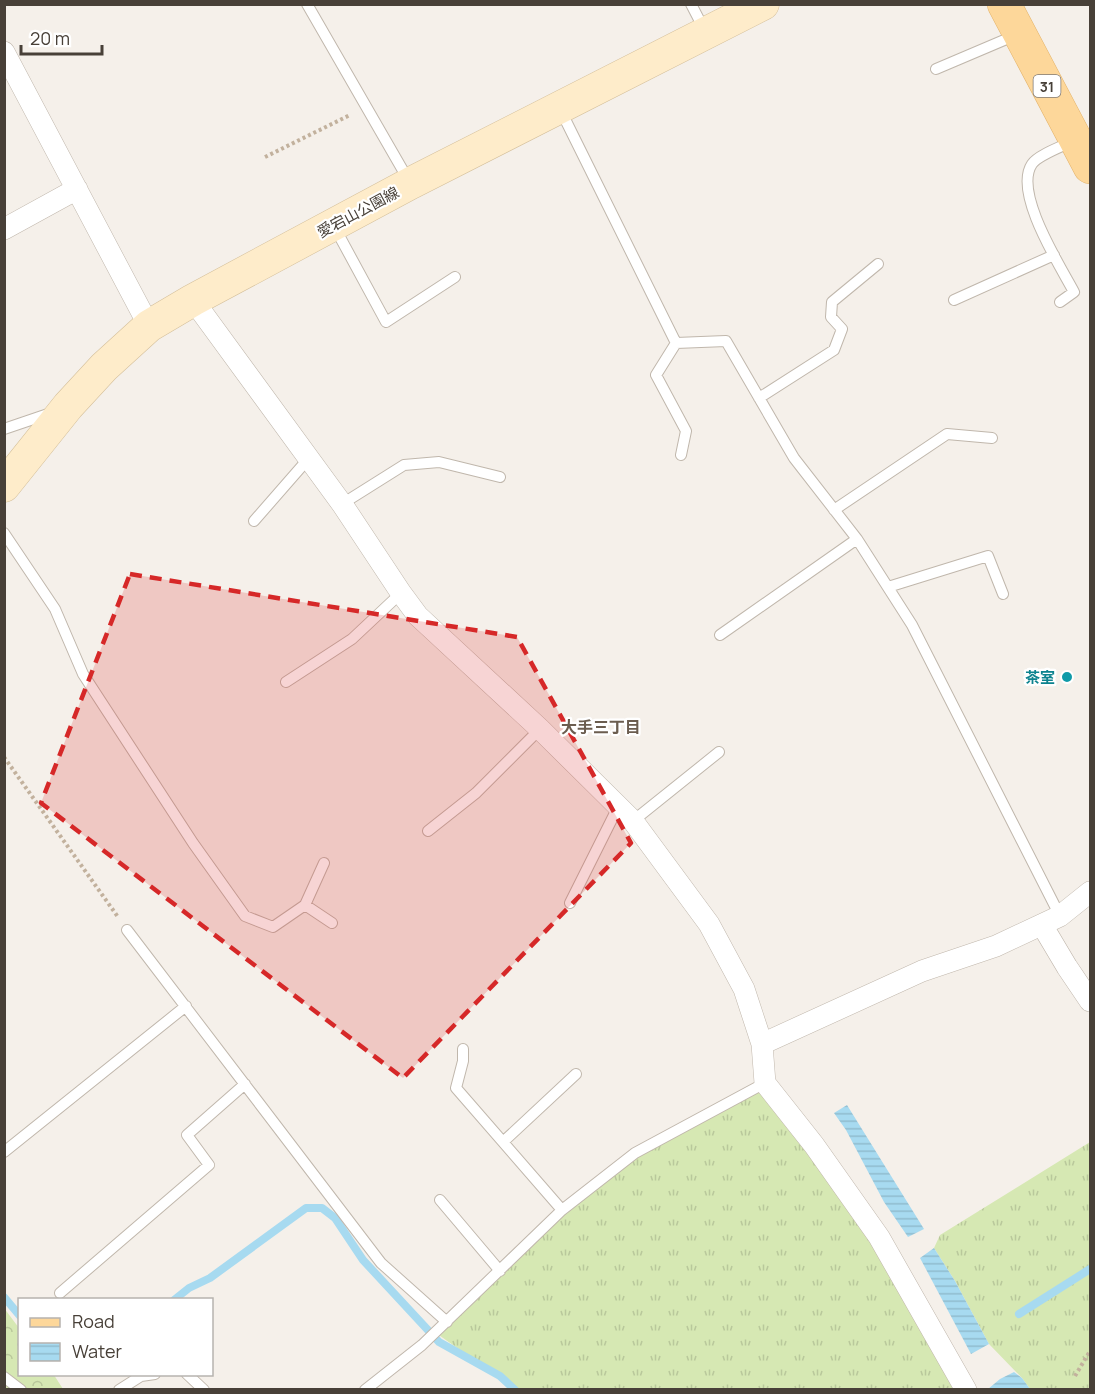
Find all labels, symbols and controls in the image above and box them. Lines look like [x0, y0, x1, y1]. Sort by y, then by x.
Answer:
scale bar [21, 18, 102, 56]
text: 20 m [30, 26, 70, 50]
road number: 31 [1034, 75, 1060, 97]
street label: 愛宕山公園線 [313, 182, 403, 242]
place label: 茶室 [1025, 667, 1055, 688]
marker: 茶室 [1060, 670, 1074, 684]
district label: 大手三丁目 [561, 716, 641, 738]
legend [18, 1298, 213, 1376]
text: Road [72, 1309, 115, 1333]
text: Water [72, 1339, 122, 1363]

